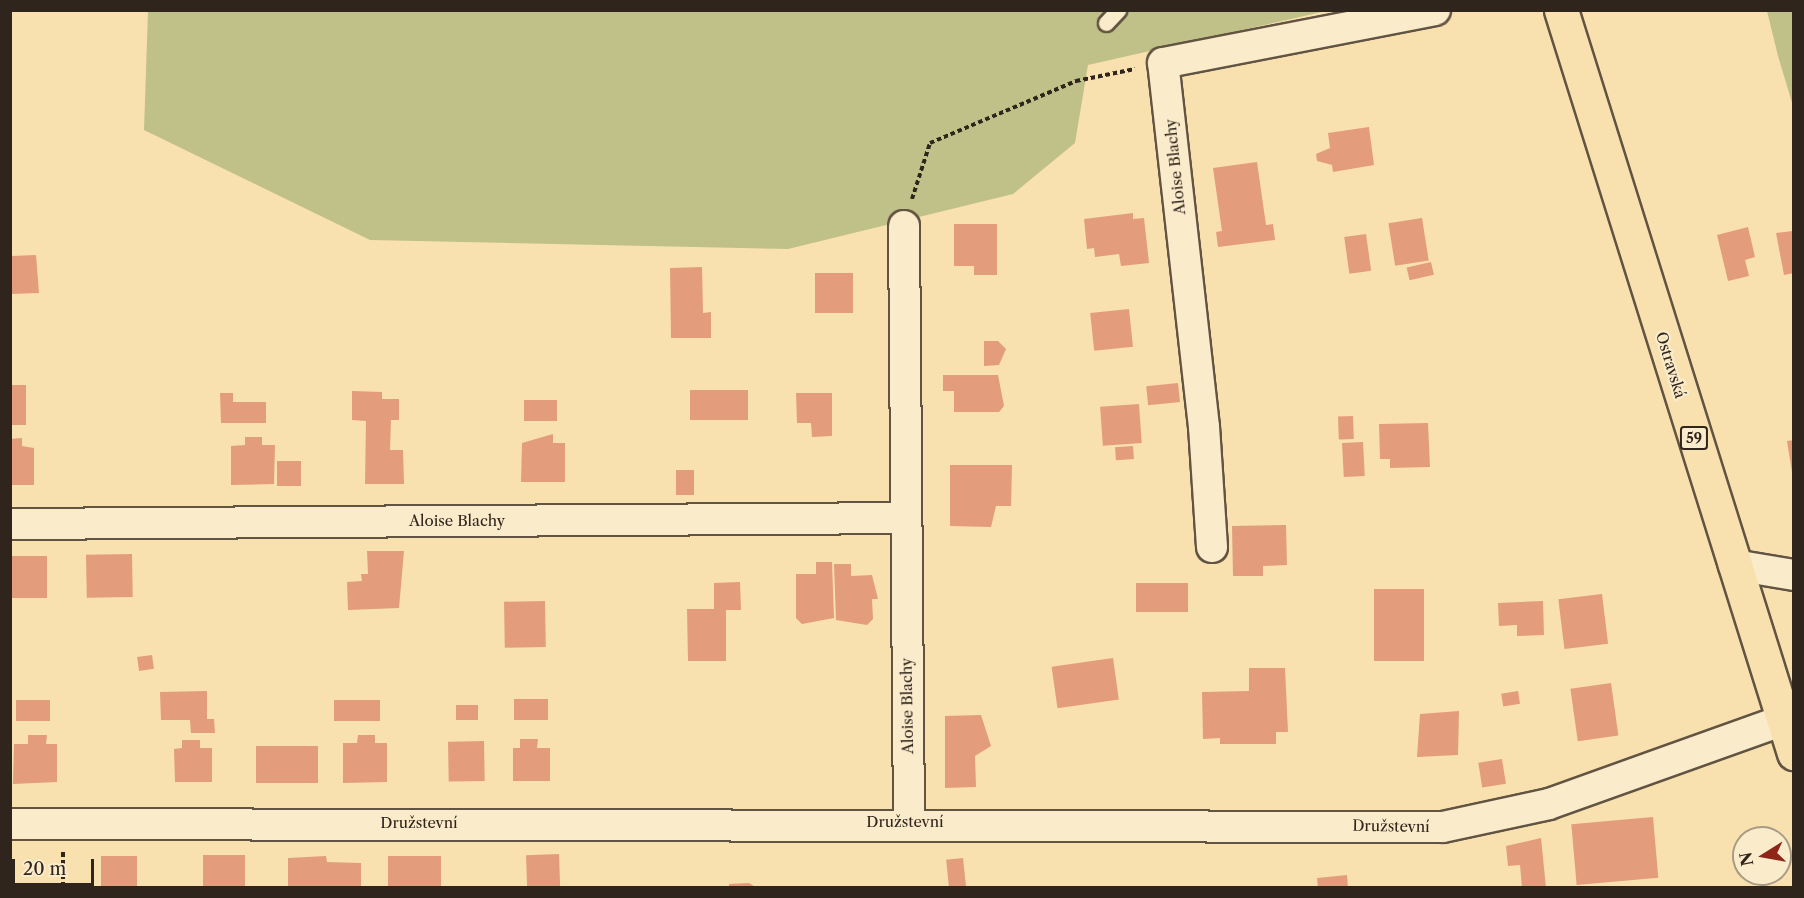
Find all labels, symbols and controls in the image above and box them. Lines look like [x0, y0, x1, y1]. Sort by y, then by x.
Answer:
street label: Aloise Blachy [1161, 118, 1189, 216]
street label: Ostravská [1652, 330, 1690, 400]
road number: 59 [1679, 427, 1709, 449]
street label: Aloise Blachy [409, 512, 505, 530]
street label: Aloise Blachy [897, 658, 917, 754]
street label: Družstevní [866, 813, 944, 831]
street label: Družstevní [380, 814, 458, 832]
street label: Družstevní [1352, 816, 1430, 836]
north arrow [1732, 826, 1792, 886]
scale bar [15, 847, 98, 885]
text: N [1735, 850, 1757, 868]
text: 20 m [23, 858, 66, 880]

